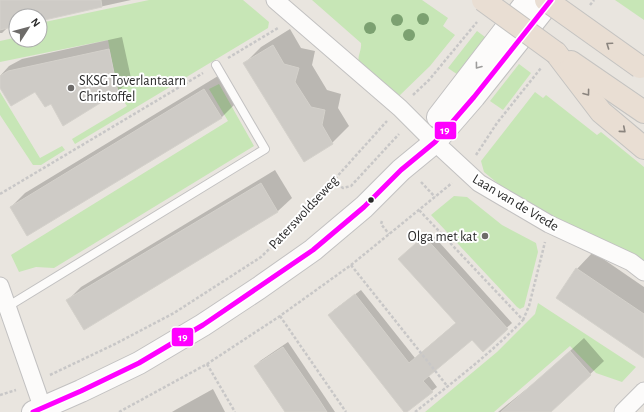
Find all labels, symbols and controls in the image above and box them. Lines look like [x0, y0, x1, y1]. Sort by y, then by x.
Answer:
north arrow [8, 8, 48, 48]
text: N [29, 16, 42, 29]
one-way arrow [606, 42, 613, 49]
one-way arrow [476, 61, 483, 68]
place label: SKSG Toverlantaarn Christoffel [79, 74, 186, 104]
marker: SKSG Toverlantaarn Christoffel [66, 83, 76, 93]
one-way arrow [583, 89, 590, 96]
line badge: 19 [434, 121, 457, 140]
text: 19 [440, 125, 450, 136]
one-way arrow [618, 125, 625, 132]
street label: Laan van de Vrede [470, 172, 561, 234]
street label: Paterswoldseweg [266, 173, 341, 252]
unlabelled marker [366, 195, 376, 205]
place label: Olga met kat [408, 230, 478, 244]
marker: Olga met kat [480, 231, 490, 241]
line badge: 19 [171, 327, 194, 347]
text: 19 [178, 332, 188, 343]

